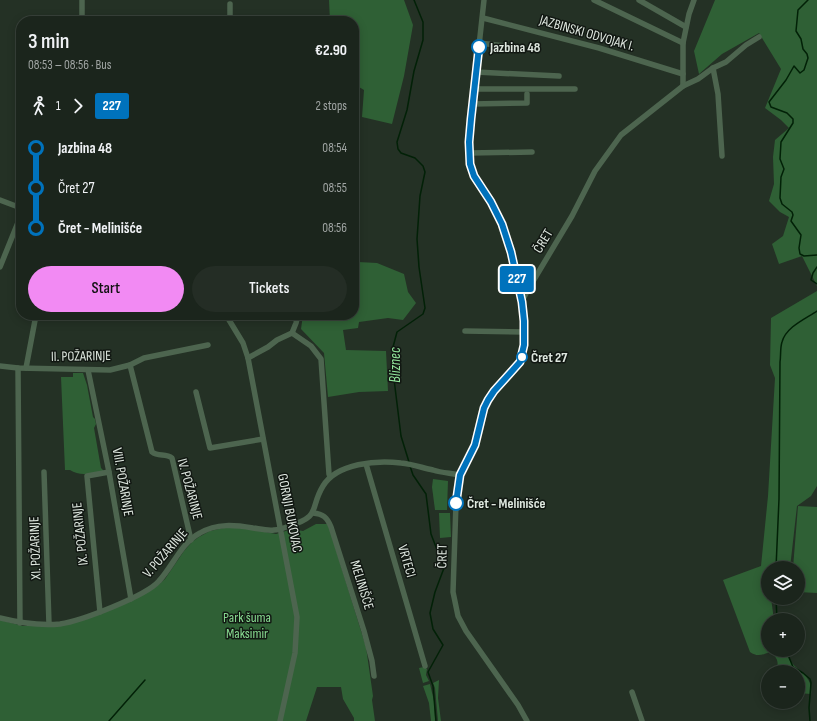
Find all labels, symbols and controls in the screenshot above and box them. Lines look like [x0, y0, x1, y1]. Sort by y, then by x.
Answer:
street label: JAZBINSKI ODVOJAK I. [537, 11, 636, 55]
text: 3 min [28, 28, 69, 55]
marker: Jazbina 48 [471, 39, 487, 55]
place label: Jazbina 48 [489, 39, 541, 56]
text: €2.90 [315, 41, 347, 60]
text: 08:53 – 08:56 · Bus [28, 57, 111, 73]
icon: walk [28, 95, 50, 117]
icon: forward [67, 95, 89, 117]
text: 227 [103, 97, 121, 114]
text: 1 [56, 98, 61, 114]
text: 2 stops [316, 98, 347, 114]
text: Jazbina 48 [58, 139, 112, 158]
text: 08:54 [322, 140, 347, 156]
text: Čret 27 [58, 179, 94, 198]
text: 08:55 [323, 180, 347, 196]
text: Čret - Melinišće [58, 219, 142, 238]
text: 08:56 [322, 220, 347, 236]
street label: ČRET [529, 226, 557, 256]
button: Start [28, 266, 184, 312]
button: Tickets [192, 266, 347, 312]
line badge: 227 [494, 266, 540, 292]
text: 227 [508, 270, 526, 287]
street label: II. POŽARINJE [51, 347, 111, 365]
water label: Bliznec [386, 347, 405, 383]
place label: Čret 27 [531, 349, 568, 366]
marker: Čret 27 [516, 351, 528, 363]
street label: VIII. POŽARINJE [109, 446, 137, 518]
street label: IV. POŽARINJE [174, 457, 206, 522]
street label: GORNJI BUKOVAC [274, 472, 306, 554]
marker: Čret - Melinišće [448, 495, 464, 511]
place label: Čret - Melinišće [467, 495, 546, 512]
street label: IX. POŽARINJE [68, 501, 92, 566]
street label: XI. POŽARINJE [25, 516, 45, 581]
street label: V. POŽARINJE [139, 525, 191, 581]
street label: VRTECI [394, 543, 420, 579]
street label: ČRET [433, 543, 451, 569]
street label: MELINIŠĆE [346, 558, 378, 612]
map controls [761, 561, 805, 709]
button: layers [761, 561, 805, 605]
park label: Park šuma Maksimir [223, 609, 271, 642]
button: + [761, 613, 805, 657]
button: − [761, 665, 805, 709]

